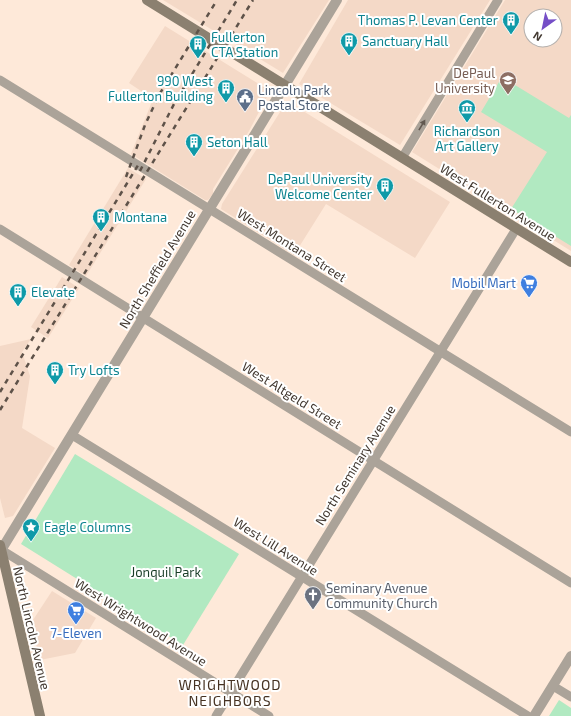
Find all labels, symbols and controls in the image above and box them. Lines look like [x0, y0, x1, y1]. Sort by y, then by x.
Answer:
north arrow [523, 8, 563, 48]
building icon: Thomas P. Levan Center [501, 10, 521, 35]
place label: Thomas P. Levan Center [358, 12, 498, 28]
place label: Fullerton CTA Station [211, 29, 278, 60]
text: N [530, 29, 544, 44]
building icon: Sanctuary Hall [339, 31, 359, 56]
place label: Sanctuary Hall [362, 33, 448, 49]
building icon: Fullerton CTA Station [188, 34, 208, 59]
place label: DePaul University [435, 65, 495, 96]
school or university icon: DePaul University [498, 70, 518, 95]
place label: 990 West Fullerton Building [108, 73, 213, 104]
building icon: 990 West Fullerton Building [216, 78, 236, 103]
place label: Lincoln Park Postal Store [258, 82, 330, 113]
public building icon: Lincoln Park Postal Store [235, 87, 255, 112]
museum icon: Richardson Art Gallery [457, 98, 477, 123]
one-way arrow [418, 120, 426, 130]
place label: Richardson Art Gallery [434, 123, 500, 154]
building icon: Seton Hall [184, 132, 204, 157]
place label: Seton Hall [207, 134, 268, 150]
street label: West Fullerton Avenue [437, 160, 559, 244]
place label: DePaul University Welcome Center [268, 171, 372, 202]
building icon: DePaul University Welcome Center [375, 176, 395, 201]
street label: West Montana Street [234, 205, 350, 285]
building icon: Montana [91, 207, 111, 232]
street label: North Sheffield Avenue [115, 207, 199, 331]
place label: Montana [114, 209, 167, 225]
supermarket icon: Mobil Mart [519, 273, 539, 298]
place label: Mobil Mart [451, 275, 516, 291]
building icon: Elevate [8, 282, 28, 307]
place label: Elevate [31, 284, 75, 300]
street label: West Altgeld Street [239, 358, 345, 432]
building icon: Try Lofts [45, 360, 65, 385]
place label: Try Lofts [68, 362, 120, 378]
street label: North Seminary Avenue [311, 402, 399, 528]
street label: West Lill Avenue [231, 514, 321, 578]
place icon: Eagle Columns [21, 517, 41, 542]
place label: Eagle Columns [44, 519, 131, 535]
park label: Jonquil Park [131, 564, 202, 580]
street label: North Lincoln Avenue [10, 565, 54, 691]
street label: West Wrightwood Avenue [72, 575, 210, 669]
place label: Seminary Avenue Community Church [326, 580, 438, 611]
church icon: Seminary Avenue Community Church [303, 585, 323, 610]
supermarket icon: 7-Eleven [66, 600, 86, 625]
place label: 7-Eleven [50, 625, 102, 641]
district label: WRIGHTWOOD NEIGHBORS [178, 676, 282, 709]

